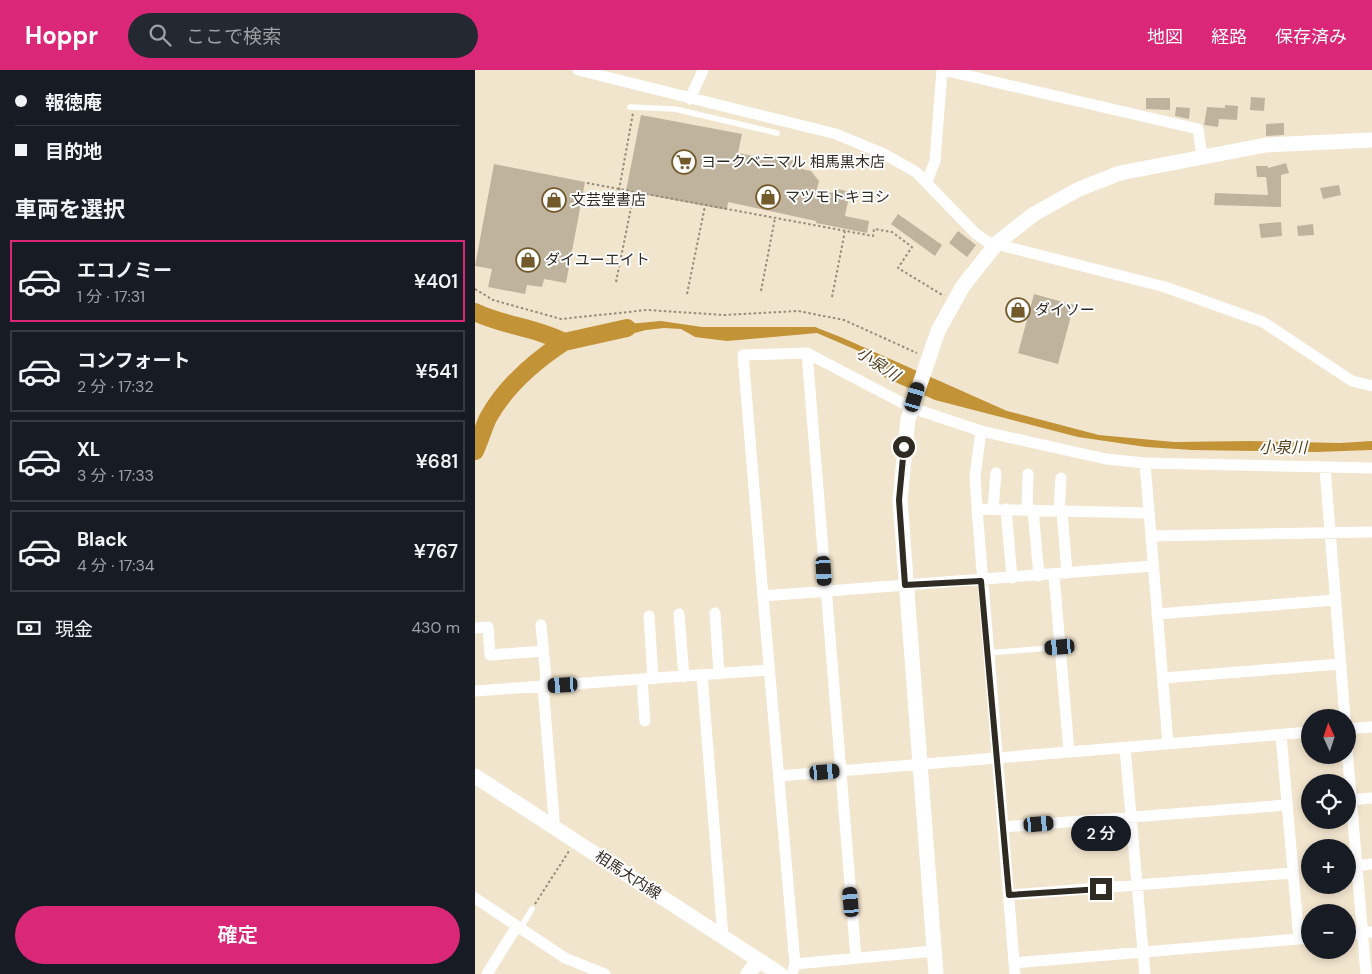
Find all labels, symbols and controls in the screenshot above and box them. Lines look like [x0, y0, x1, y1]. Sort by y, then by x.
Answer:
search box [128, 13, 478, 58]
text: Hoppr [25, 20, 98, 51]
icon: search [146, 21, 174, 49]
text: ここで検索 [186, 24, 281, 49]
text: 地図 [1147, 25, 1183, 49]
text: 経路 [1211, 25, 1247, 49]
text: 保存済み [1275, 25, 1347, 49]
text: 報徳庵 [45, 90, 102, 115]
text: 目的地 [45, 139, 102, 164]
supermarket icon: ヨークベニマル 相馬黒木店 [671, 149, 697, 175]
place label: ヨークベニマル 相馬黒木店 [701, 152, 885, 172]
shop icon: マツモトキヨシ [755, 184, 781, 210]
shop icon: 文芸堂書店 [541, 187, 567, 213]
place label: マツモトキヨシ [785, 187, 890, 207]
place label: 文芸堂書店 [571, 190, 646, 210]
text: 車両を選択 [15, 195, 125, 224]
shop icon: ダイユーエイト [515, 247, 541, 273]
place label: ダイユーエイト [545, 250, 650, 270]
text: エコノミー [77, 258, 172, 283]
icon: car [17, 259, 62, 304]
text: ¥401 [414, 269, 458, 294]
text: 1 分 · 17:31 [77, 286, 145, 307]
shop icon: ダイソー [1005, 297, 1031, 323]
place label: ダイソー [1035, 300, 1095, 320]
water label: 小泉川 [852, 342, 906, 387]
text: コンフォート [77, 348, 190, 373]
icon: car [17, 349, 62, 394]
text: ¥541 [415, 359, 458, 384]
text: 2 分 · 17:32 [77, 376, 154, 397]
car [903, 380, 926, 414]
route start [893, 436, 915, 458]
text: XL [77, 437, 100, 462]
water label: 小泉川 [1259, 437, 1309, 458]
icon: car [17, 439, 62, 484]
text: ¥681 [416, 449, 458, 474]
text: 3 分 · 17:33 [77, 465, 154, 486]
text: Black [77, 527, 128, 552]
icon: car [17, 529, 62, 574]
text: ¥767 [414, 539, 458, 564]
text: 4 分 · 17:34 [77, 555, 155, 576]
car [815, 556, 832, 586]
icon: cash [15, 614, 43, 642]
text: 現金 [55, 617, 93, 642]
text: 430 m [411, 617, 460, 638]
car [1044, 638, 1075, 656]
car [547, 677, 578, 693]
north arrow [1301, 709, 1356, 764]
map controls [1301, 709, 1356, 959]
car [809, 763, 840, 781]
button: locate [1301, 774, 1356, 829]
car [1023, 815, 1054, 833]
callout: 2 分 [1071, 816, 1131, 852]
text: 2 分 [1086, 823, 1116, 844]
button: + [1301, 839, 1356, 894]
street label: 相馬大内線 [591, 846, 665, 904]
route end [1090, 878, 1112, 900]
car [842, 886, 859, 918]
button: − [1301, 904, 1356, 959]
button: 確定 [15, 906, 460, 964]

